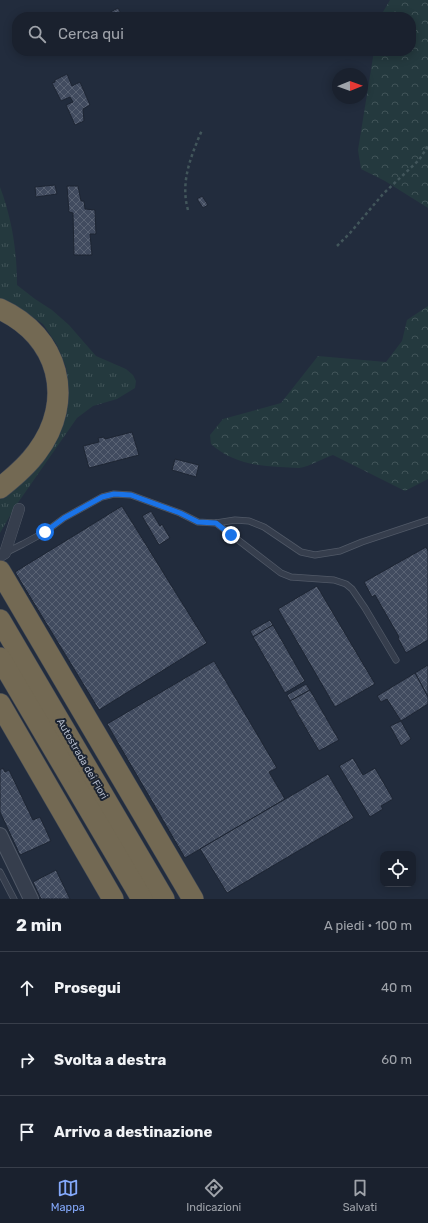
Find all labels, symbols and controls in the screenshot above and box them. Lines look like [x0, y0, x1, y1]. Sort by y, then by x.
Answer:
search box [12, 12, 416, 56]
icon: search [26, 23, 48, 45]
text: Cerca qui [58, 25, 124, 43]
north arrow [332, 68, 368, 104]
route start [36, 523, 54, 541]
route end [222, 526, 240, 544]
street label: Autostrada dei Fiori [54, 717, 110, 801]
map controls [380, 851, 416, 887]
button: locate [380, 851, 416, 887]
text: 2 min [16, 915, 62, 935]
text: A piedi · 100 m [324, 918, 412, 933]
icon: ahead [16, 977, 38, 999]
text: Prosegui [54, 979, 121, 997]
text: 40 m [381, 980, 412, 995]
icon: right [16, 1049, 38, 1071]
text: Svolta a destra [54, 1051, 166, 1069]
text: 60 m [381, 1052, 412, 1067]
icon: arrive [16, 1121, 38, 1143]
text: Arrivo a destinazione [54, 1123, 212, 1141]
tab: Mappa [51, 1177, 85, 1214]
tab: Indicazioni [186, 1177, 241, 1214]
tab: Salvati [343, 1177, 377, 1214]

